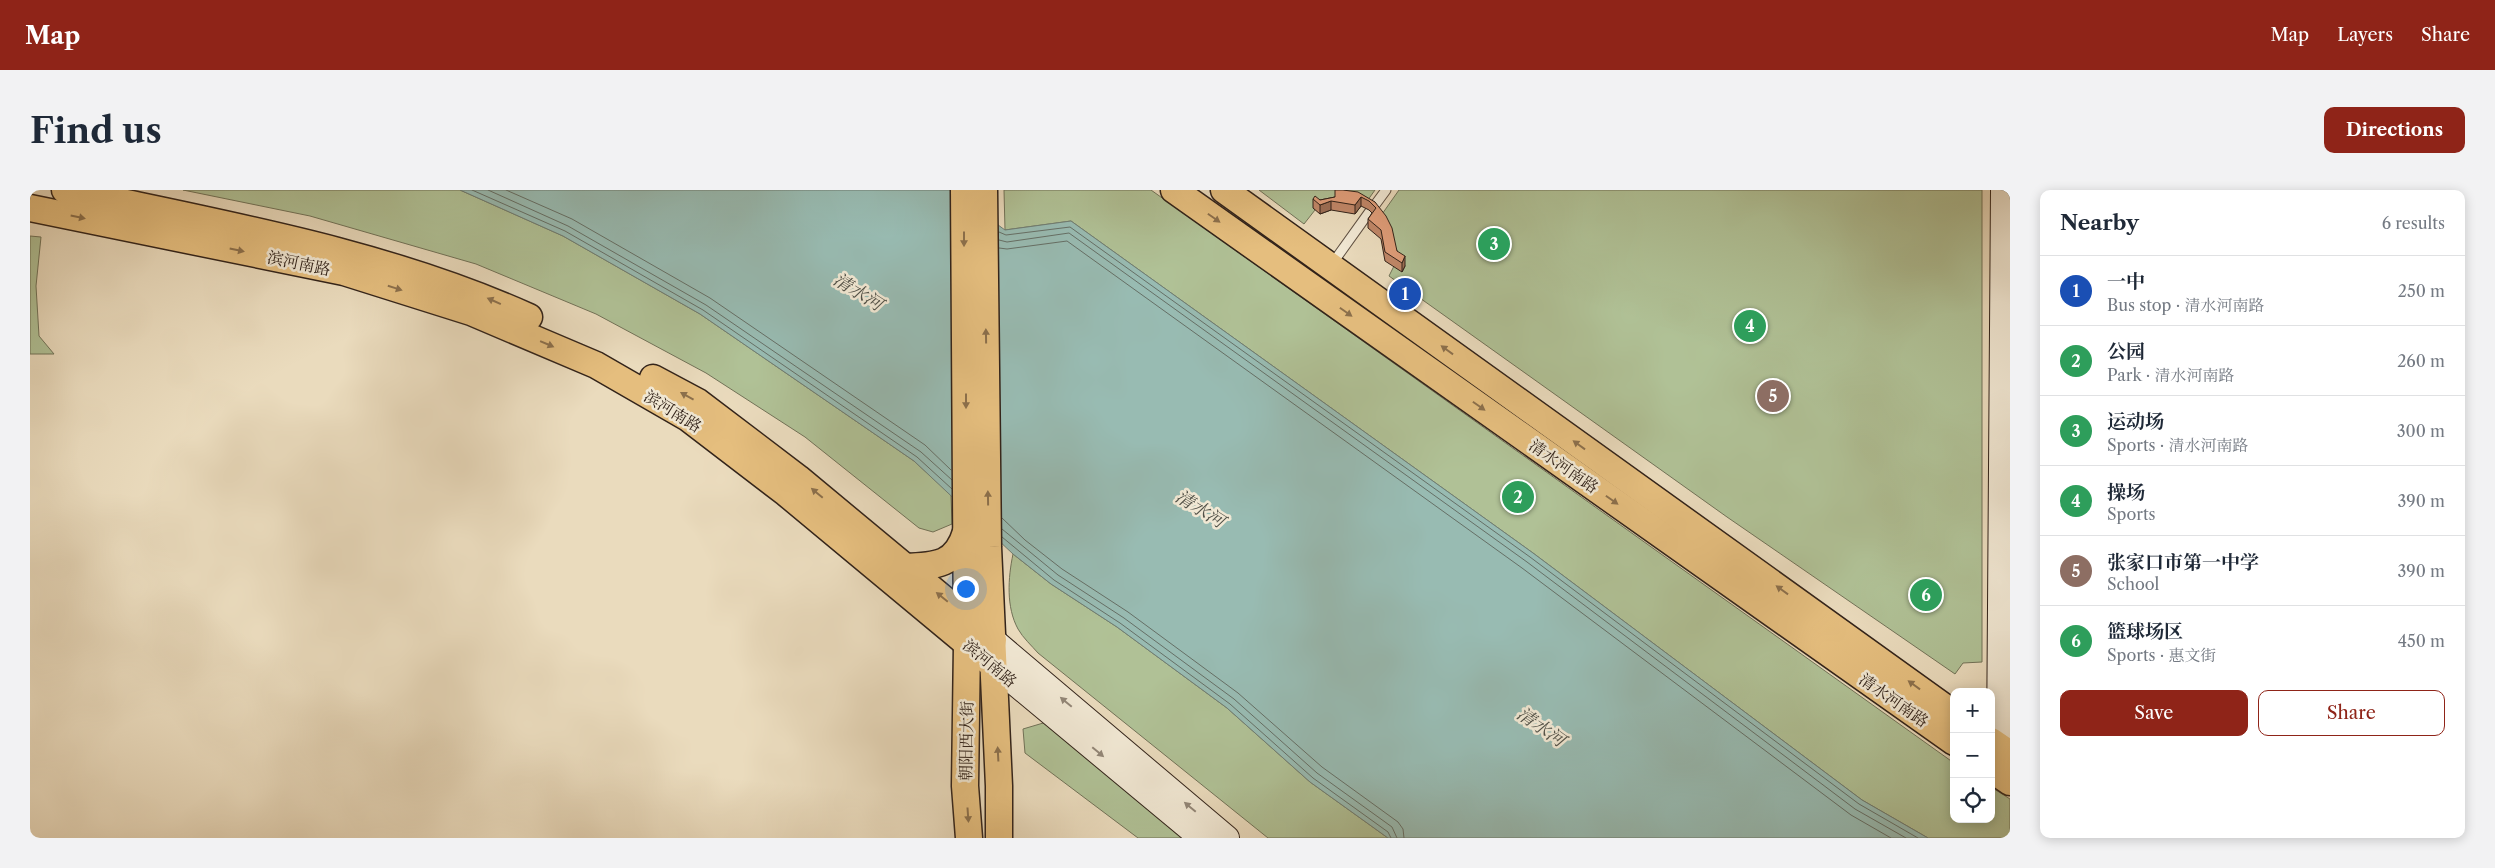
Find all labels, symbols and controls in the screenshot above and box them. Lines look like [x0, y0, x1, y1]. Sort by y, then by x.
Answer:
text: Map [25, 21, 80, 50]
text: Map [2271, 24, 2309, 46]
text: Layers [2337, 24, 2393, 46]
text: Share [2421, 24, 2470, 46]
button: Directions [2324, 107, 2465, 153]
text: Find us [30, 109, 162, 152]
text: Nearby [2060, 210, 2139, 235]
one-way arrow [1207, 213, 1221, 223]
text: 6 results [2382, 213, 2445, 233]
one-way arrow [70, 214, 86, 222]
pin: 3 [1478, 225, 1510, 263]
one-way arrow [961, 231, 969, 247]
one-way arrow [229, 246, 245, 254]
street label: 滨河南路 [266, 247, 332, 279]
water label: 清水河 [829, 268, 889, 317]
text: 一中 [2107, 270, 2145, 293]
pin: 1 [1389, 275, 1421, 313]
text: 1 [2072, 281, 2080, 301]
text: 250 m [2398, 281, 2445, 301]
one-way arrow [388, 284, 403, 292]
text: Bus stop · 清水河南路 [2107, 295, 2265, 315]
one-way arrow [487, 297, 501, 305]
one-way arrow [1340, 307, 1353, 317]
pin: 4 [1734, 307, 1766, 345]
one-way arrow [982, 328, 990, 344]
text: 公园 [2107, 340, 2145, 363]
one-way arrow [540, 341, 554, 349]
one-way arrow [1440, 345, 1454, 355]
text: 2 [2071, 351, 2081, 371]
text: 260 m [2397, 351, 2445, 371]
text: Park · 清水河南路 [2107, 365, 2234, 385]
pin: 5 [1757, 377, 1789, 415]
street label: 滨河南路 [641, 386, 705, 436]
one-way arrow [680, 392, 694, 400]
one-way arrow [962, 393, 970, 409]
one-way arrow [1472, 401, 1486, 411]
text: 运动场 [2107, 410, 2164, 433]
text: 3 [2071, 421, 2081, 441]
text: 300 m [2397, 421, 2445, 441]
street label: 清水河南路 [1525, 435, 1603, 497]
text: Sports · 清水河南路 [2107, 435, 2249, 455]
one-way arrow [1572, 440, 1586, 450]
pin: 2 [1502, 478, 1534, 516]
text: 操场 [2107, 481, 2145, 504]
water label: 清水河 [1171, 485, 1231, 534]
one-way arrow [810, 488, 823, 499]
one-way arrow [984, 490, 992, 506]
text: 4 [2071, 491, 2081, 511]
text: 390 m [2398, 491, 2445, 511]
one-way arrow [1605, 495, 1618, 505]
text: Sports [2107, 504, 2156, 524]
text: 张家口市第一中学 [2107, 551, 2259, 574]
text: 5 [2072, 561, 2080, 581]
text: 390 m [2398, 561, 2445, 581]
text: School [2107, 574, 2159, 594]
your location [953, 576, 979, 602]
pin: 6 [1910, 576, 1942, 614]
one-way arrow [1776, 585, 1789, 596]
one-way arrow [936, 592, 949, 603]
text: 篮球场区 [2107, 620, 2183, 643]
text: 6 [2071, 631, 2081, 651]
text: 450 m [2398, 631, 2445, 651]
street label: 滨河南路 [959, 635, 1021, 691]
text: Sports · 惠文街 [2107, 645, 2217, 665]
street label: 清水河南路 [1855, 669, 1933, 731]
one-way arrow [1907, 680, 1921, 690]
map controls [1950, 688, 1995, 823]
button: + [1950, 688, 1995, 733]
button: Save [2060, 690, 2248, 736]
button: Share [2258, 690, 2445, 736]
one-way arrow [1060, 696, 1073, 707]
street label: 朝阳西大街 [955, 701, 977, 781]
water label: 清水河 [1513, 703, 1572, 753]
button: − [1950, 733, 1995, 778]
one-way arrow [993, 746, 1001, 762]
one-way arrow [1091, 746, 1103, 758]
button: locate [1950, 778, 1995, 823]
one-way arrow [1184, 801, 1197, 812]
one-way arrow [964, 807, 972, 823]

